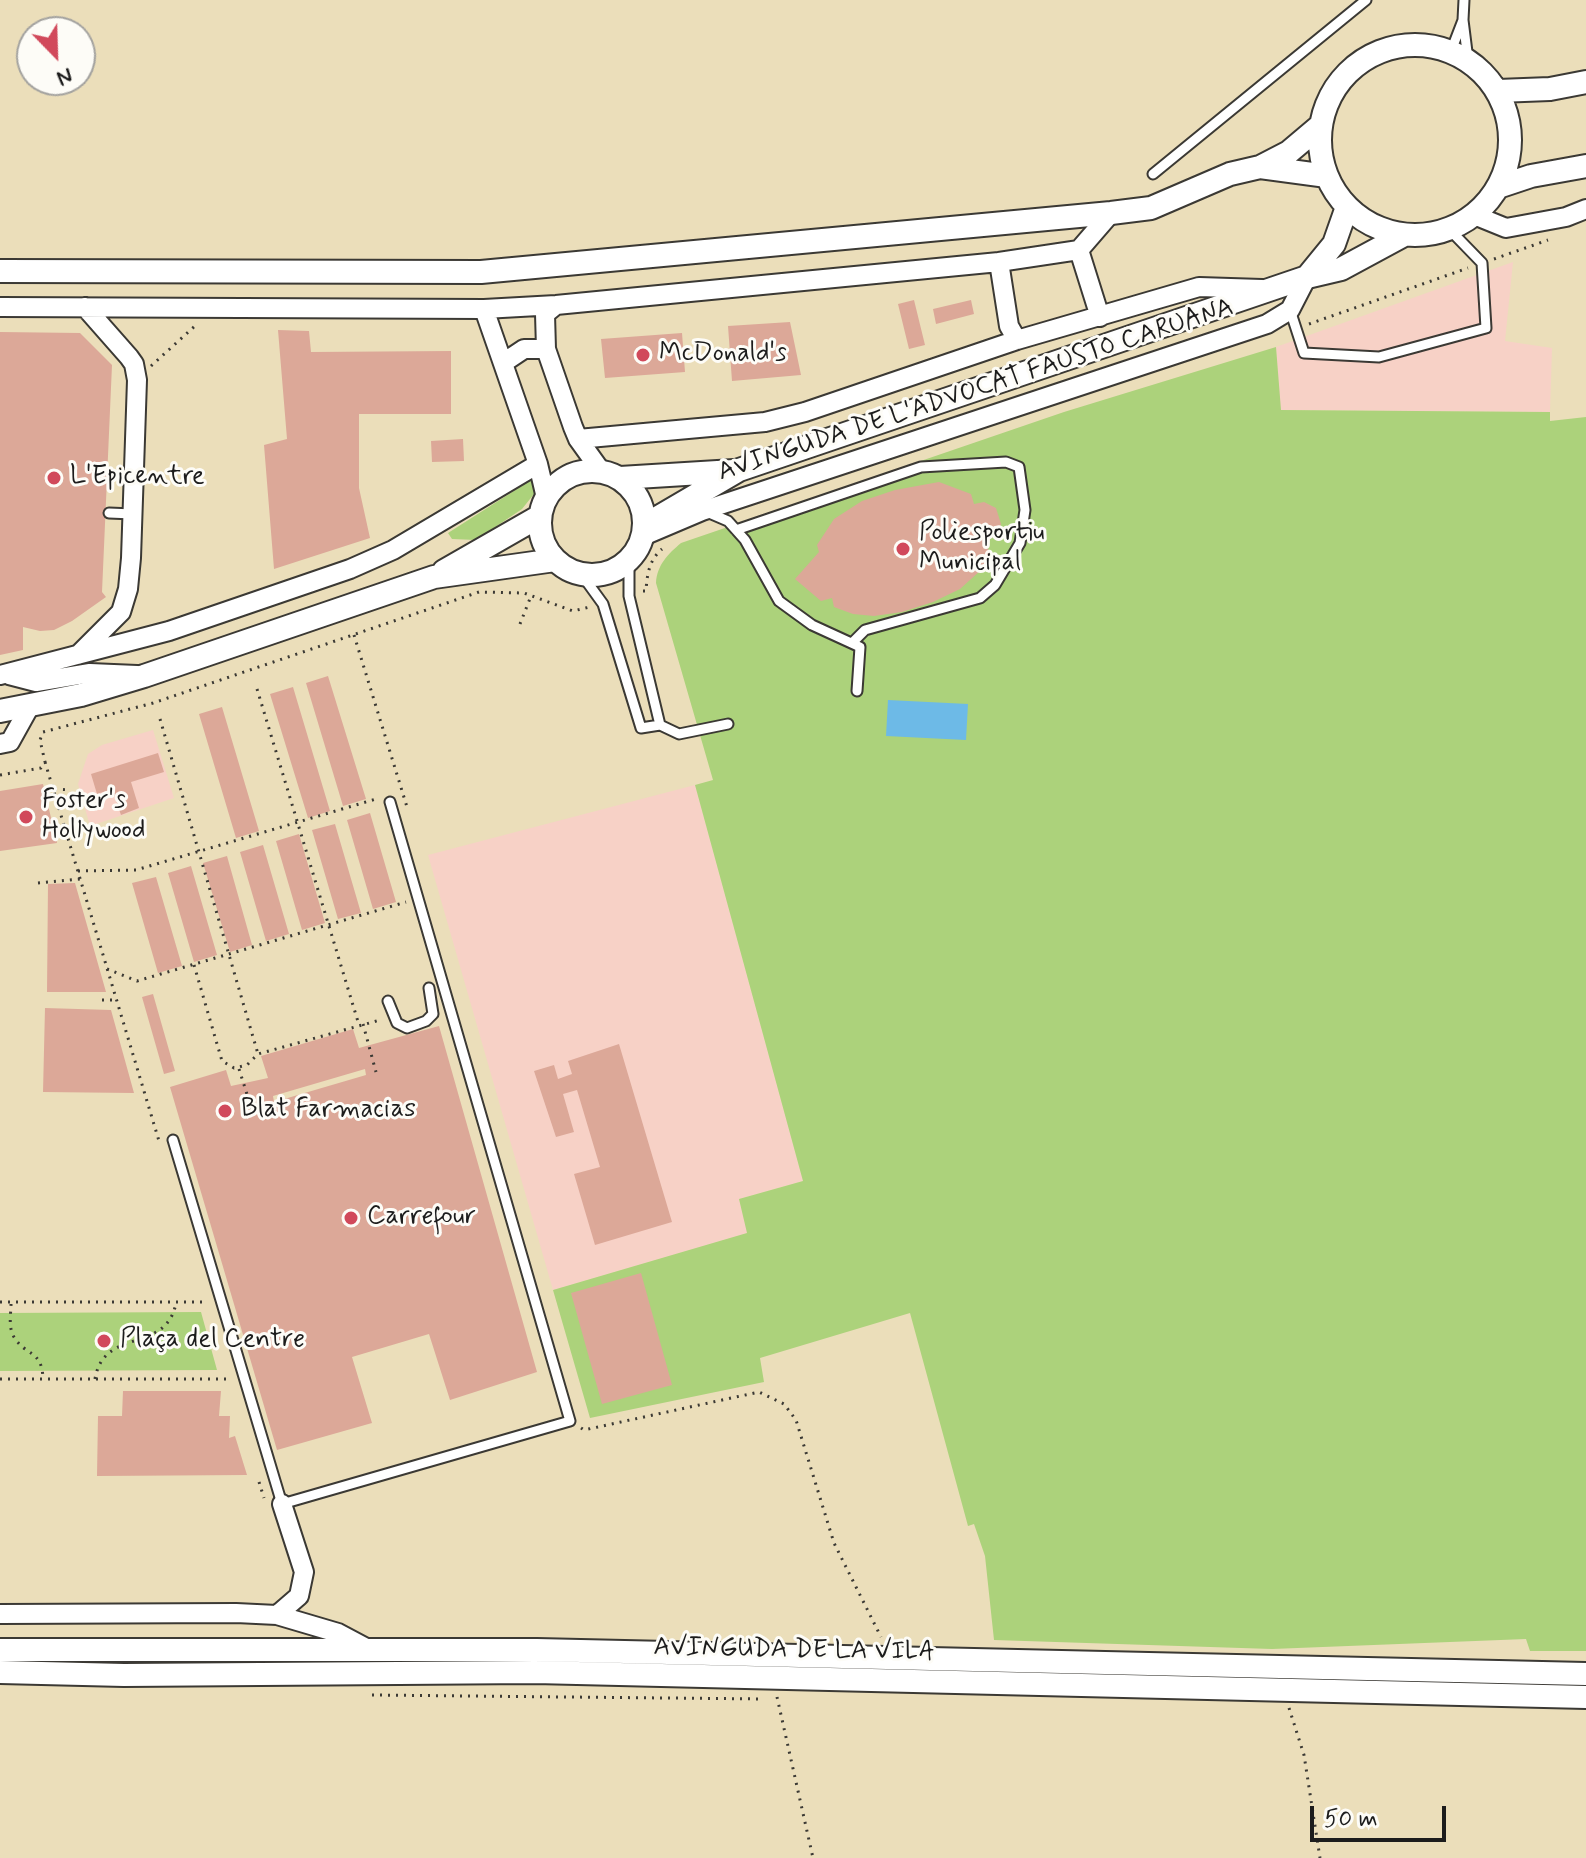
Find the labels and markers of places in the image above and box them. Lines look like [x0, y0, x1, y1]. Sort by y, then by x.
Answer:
place label: McDonald's [659, 339, 787, 371]
marker: McDonald's [634, 346, 652, 364]
place label: L'Epicentre [70, 462, 204, 494]
marker: L'Epicentre [45, 469, 63, 487]
place label: Poliesportiu Municipal [919, 518, 1045, 580]
marker: Poliesportiu Municipal [894, 540, 912, 558]
place label: Foster's Hollywood [42, 786, 145, 848]
marker: Foster's Hollywood [17, 808, 35, 826]
place label: Blat Farmacias [241, 1095, 416, 1127]
marker: Blat Farmacias [216, 1102, 234, 1120]
place label: Carrefour [367, 1202, 476, 1234]
marker: Carrefour [342, 1209, 360, 1227]
place label: Plaça del Centre [120, 1325, 305, 1357]
marker: Plaça del Centre [95, 1332, 113, 1350]

